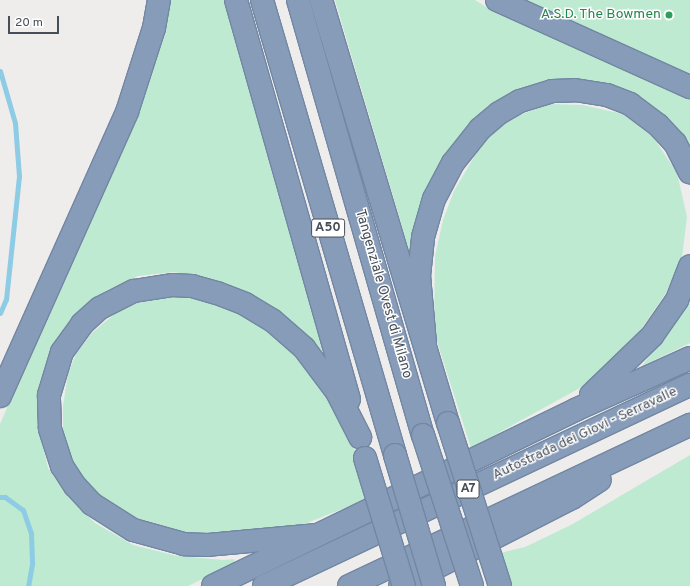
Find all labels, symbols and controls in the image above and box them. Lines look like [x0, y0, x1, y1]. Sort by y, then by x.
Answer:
place label: A.S.D. The Bowmen [540, 7, 661, 23]
scale bar [10, 8, 61, 34]
marker: A.S.D. The Bowmen [664, 10, 674, 20]
text: 20 m [15, 15, 43, 31]
street label: Tangenziale Ovest di Milano [351, 208, 415, 380]
road number: A50 [311, 217, 345, 239]
street label: Autostrada dei Giovi - Serravalle [490, 384, 680, 484]
road number: A7 [456, 478, 480, 500]

